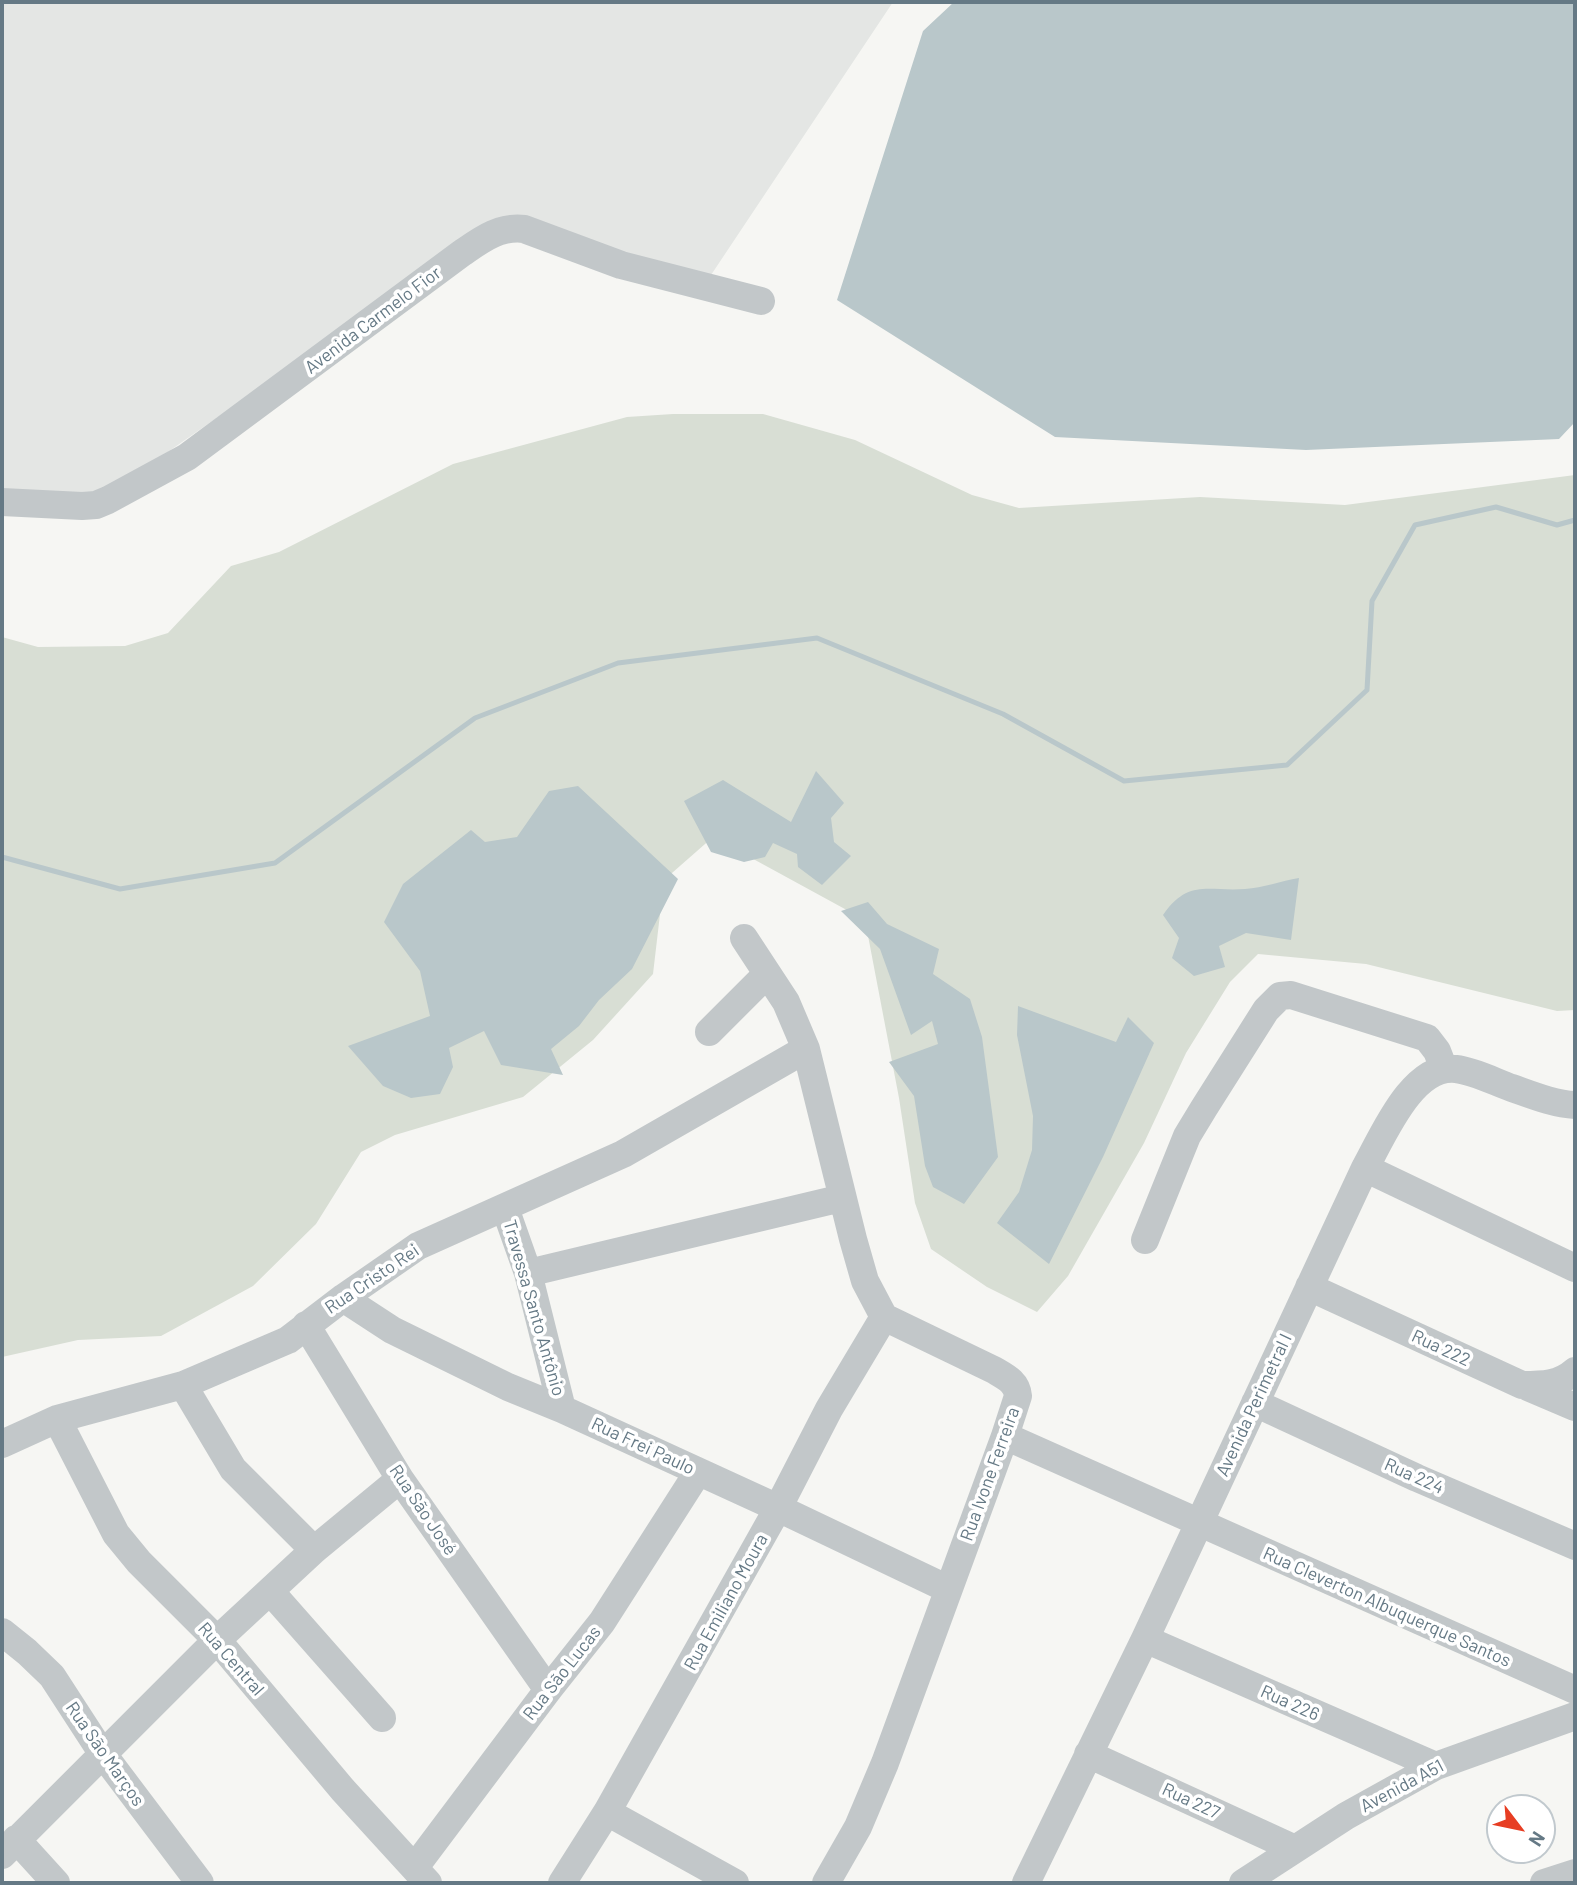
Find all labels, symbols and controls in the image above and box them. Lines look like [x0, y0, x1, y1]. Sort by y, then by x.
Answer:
street label: Avenida Carmelo Fior [301, 262, 445, 378]
street label: Travessa Santo Antônio [499, 1217, 569, 1399]
street label: Rua Cristo Rei [321, 1240, 423, 1318]
street label: Rua 222 [1408, 1325, 1474, 1371]
street label: Avenida Perimetral I [1211, 1330, 1297, 1480]
street label: Rua Ivone Ferreira [956, 1404, 1024, 1544]
street label: Rua Frei Paulo [588, 1413, 698, 1479]
street label: Rua 224 [1381, 1453, 1447, 1499]
street label: Rua São José [385, 1460, 461, 1560]
street label: Rua Emiliano Moura [680, 1530, 772, 1674]
street label: Rua Cleverton Albuquerque Santos [1260, 1542, 1514, 1672]
street label: Rua Central [193, 1618, 269, 1700]
street label: Rua São Lucas [519, 1622, 605, 1724]
street label: Rua 226 [1257, 1681, 1323, 1725]
street label: Rua São Marços [61, 1698, 149, 1810]
street label: Avenida A51 [1357, 1755, 1447, 1817]
street label: Rua 227 [1159, 1778, 1223, 1824]
north arrow [1486, 1794, 1556, 1864]
text: N [1524, 1828, 1551, 1851]

